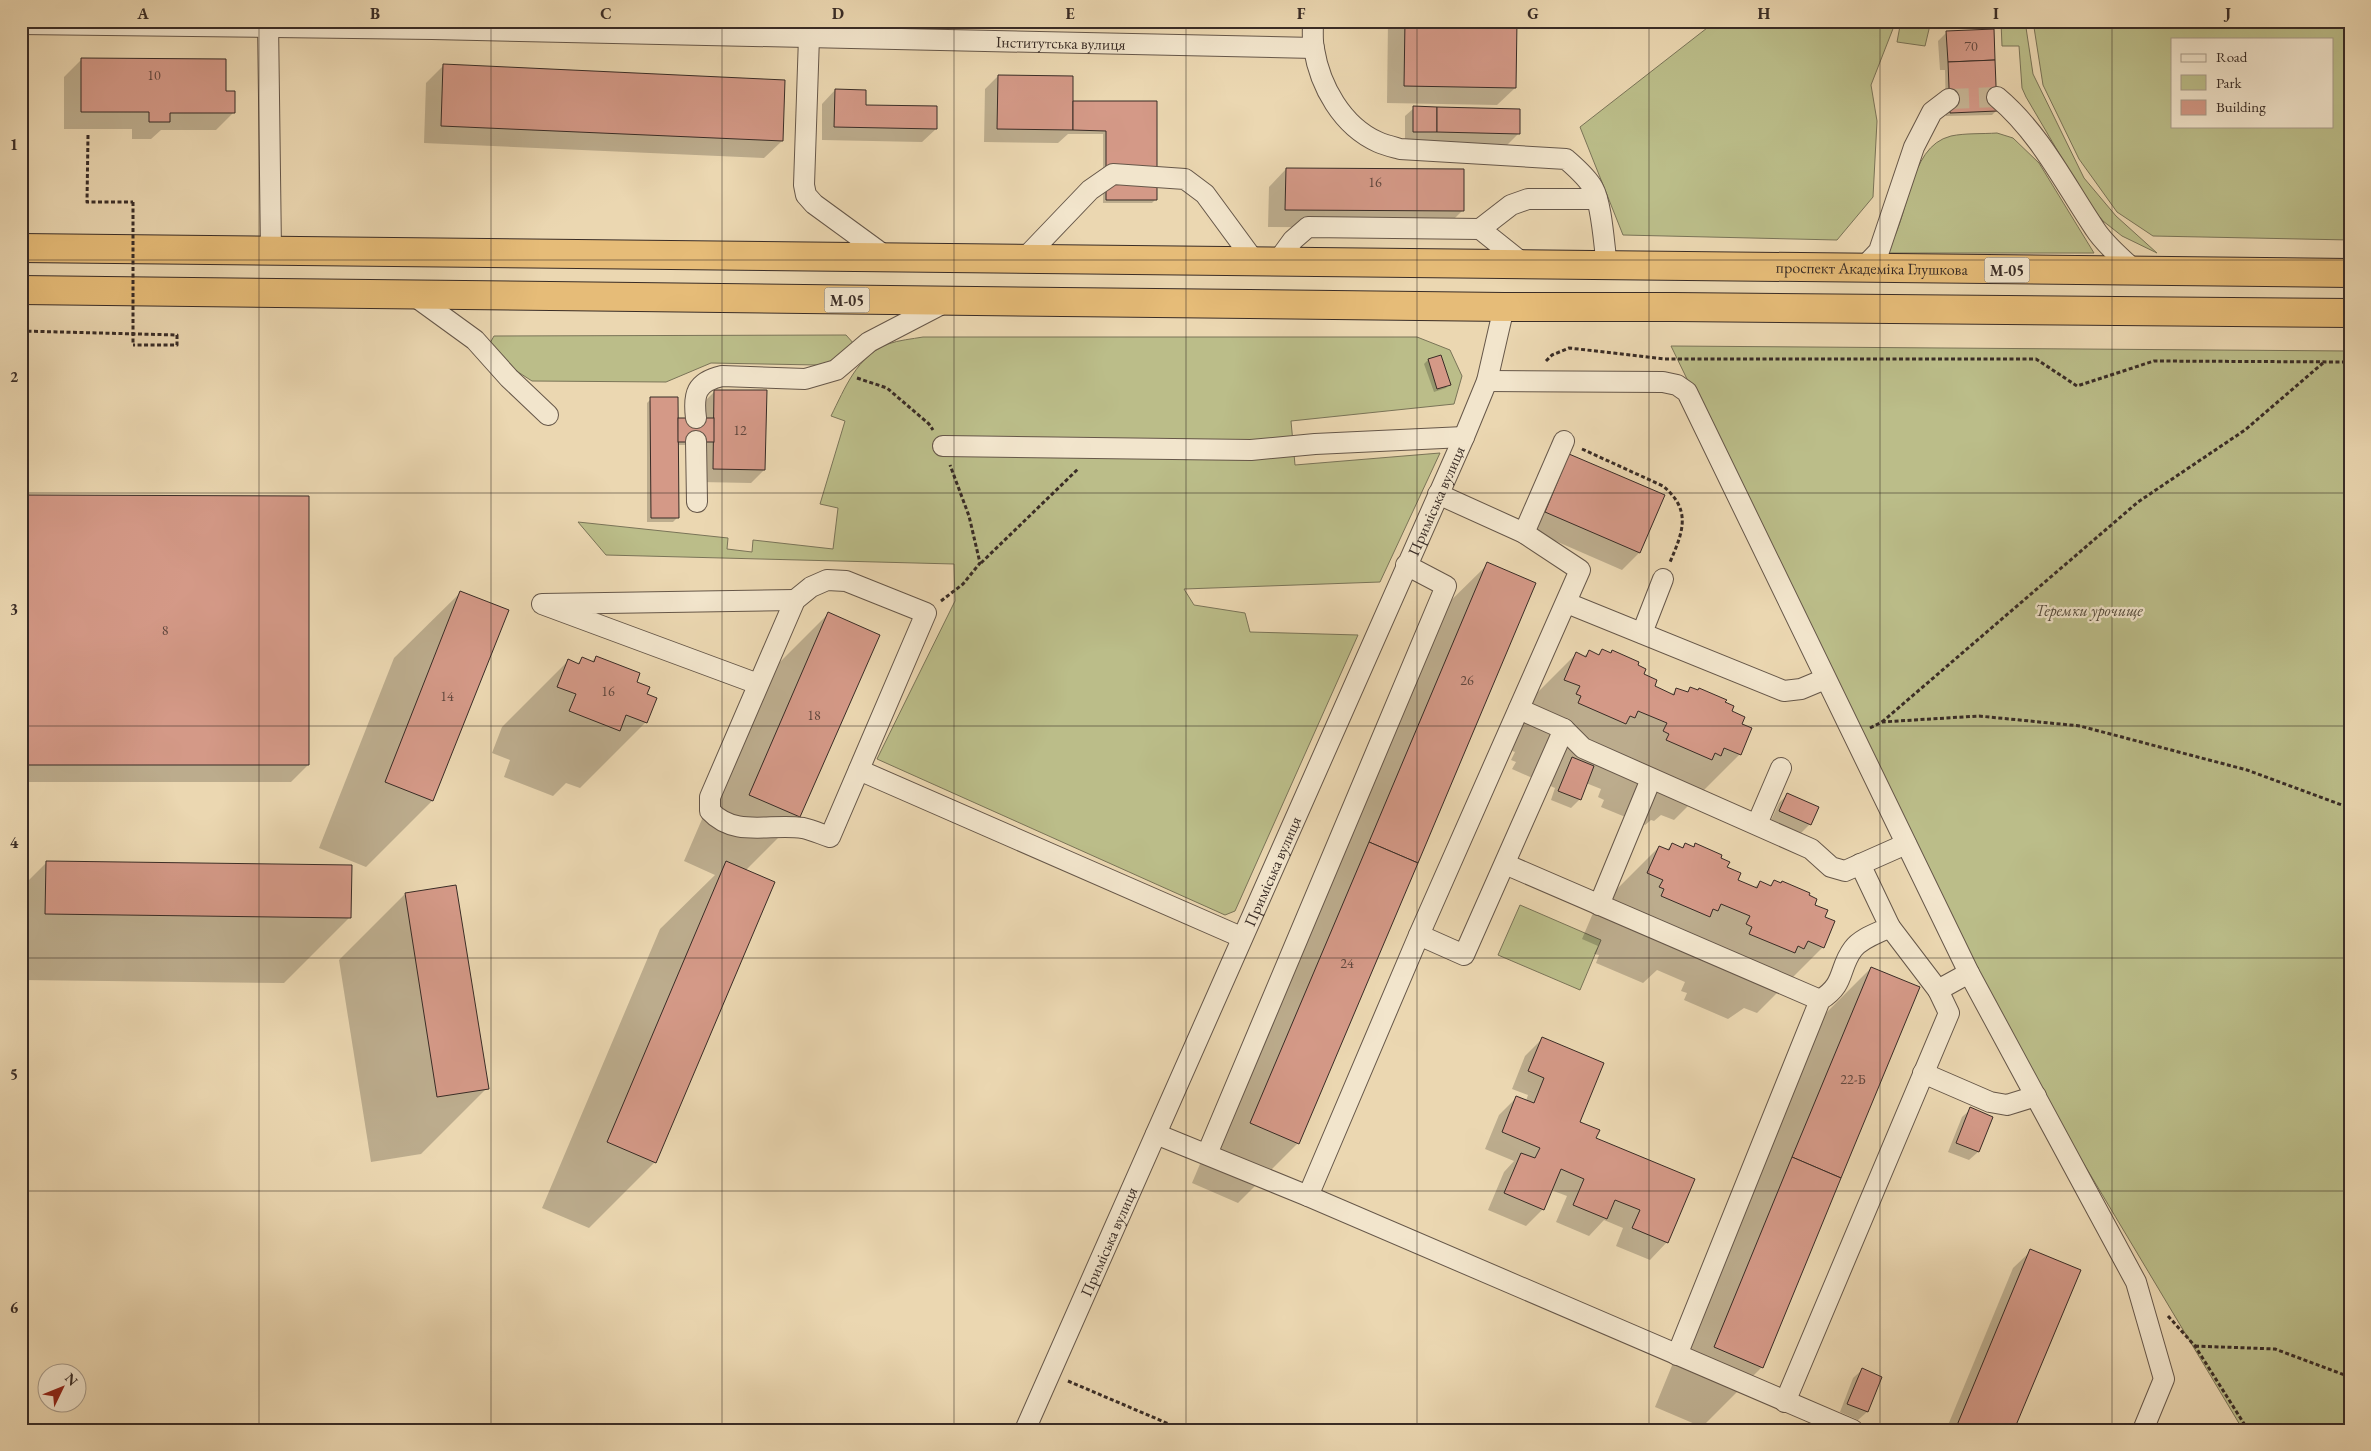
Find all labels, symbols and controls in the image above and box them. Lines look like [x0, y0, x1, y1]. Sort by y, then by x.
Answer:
text: A [136, 3, 149, 24]
text: B [370, 3, 380, 24]
text: C [600, 3, 612, 24]
text: D [832, 3, 844, 24]
text: E [1065, 3, 1075, 24]
text: F [1297, 3, 1306, 24]
text: G [1527, 3, 1539, 24]
text: H [1758, 3, 1771, 24]
text: I [1993, 3, 1999, 24]
text: J [2223, 3, 2231, 24]
street label: Інститутська вулиця [996, 31, 1126, 54]
house number: 70 [1964, 37, 1978, 55]
legend [2171, 38, 2334, 128]
text: Road [2216, 47, 2248, 66]
house number: 10 [147, 66, 161, 84]
text: Park [2216, 73, 2243, 92]
text: Building [2216, 97, 2266, 116]
text: 1 [10, 134, 18, 155]
house number: 16 [1368, 173, 1382, 191]
street label: проспект Академіка Глушкова [1776, 256, 1969, 279]
road number: М-05 [1984, 258, 2030, 282]
road number: М-05 [824, 288, 870, 312]
text: 2 [10, 366, 19, 387]
house number: 12 [733, 421, 747, 439]
street label: Приміська вулиця [1402, 442, 1469, 559]
text: 3 [10, 599, 18, 620]
park label: Теремки урочище [2035, 600, 2143, 621]
house number: 8 [162, 621, 169, 639]
house number: 26 [1460, 671, 1474, 689]
house number: 16 [601, 682, 615, 700]
house number: 14 [440, 687, 454, 705]
house number: 18 [807, 706, 821, 724]
street label: Приміська вулиця [1239, 813, 1306, 929]
text: 4 [10, 832, 19, 853]
house number: 24 [1340, 954, 1354, 972]
text: 5 [10, 1064, 18, 1085]
house number: 22-Б [1840, 1070, 1866, 1088]
street label: Приміська вулиця [1075, 1183, 1142, 1300]
text: 6 [10, 1297, 19, 1318]
north arrow [38, 1364, 88, 1414]
text: N [61, 1369, 82, 1390]

